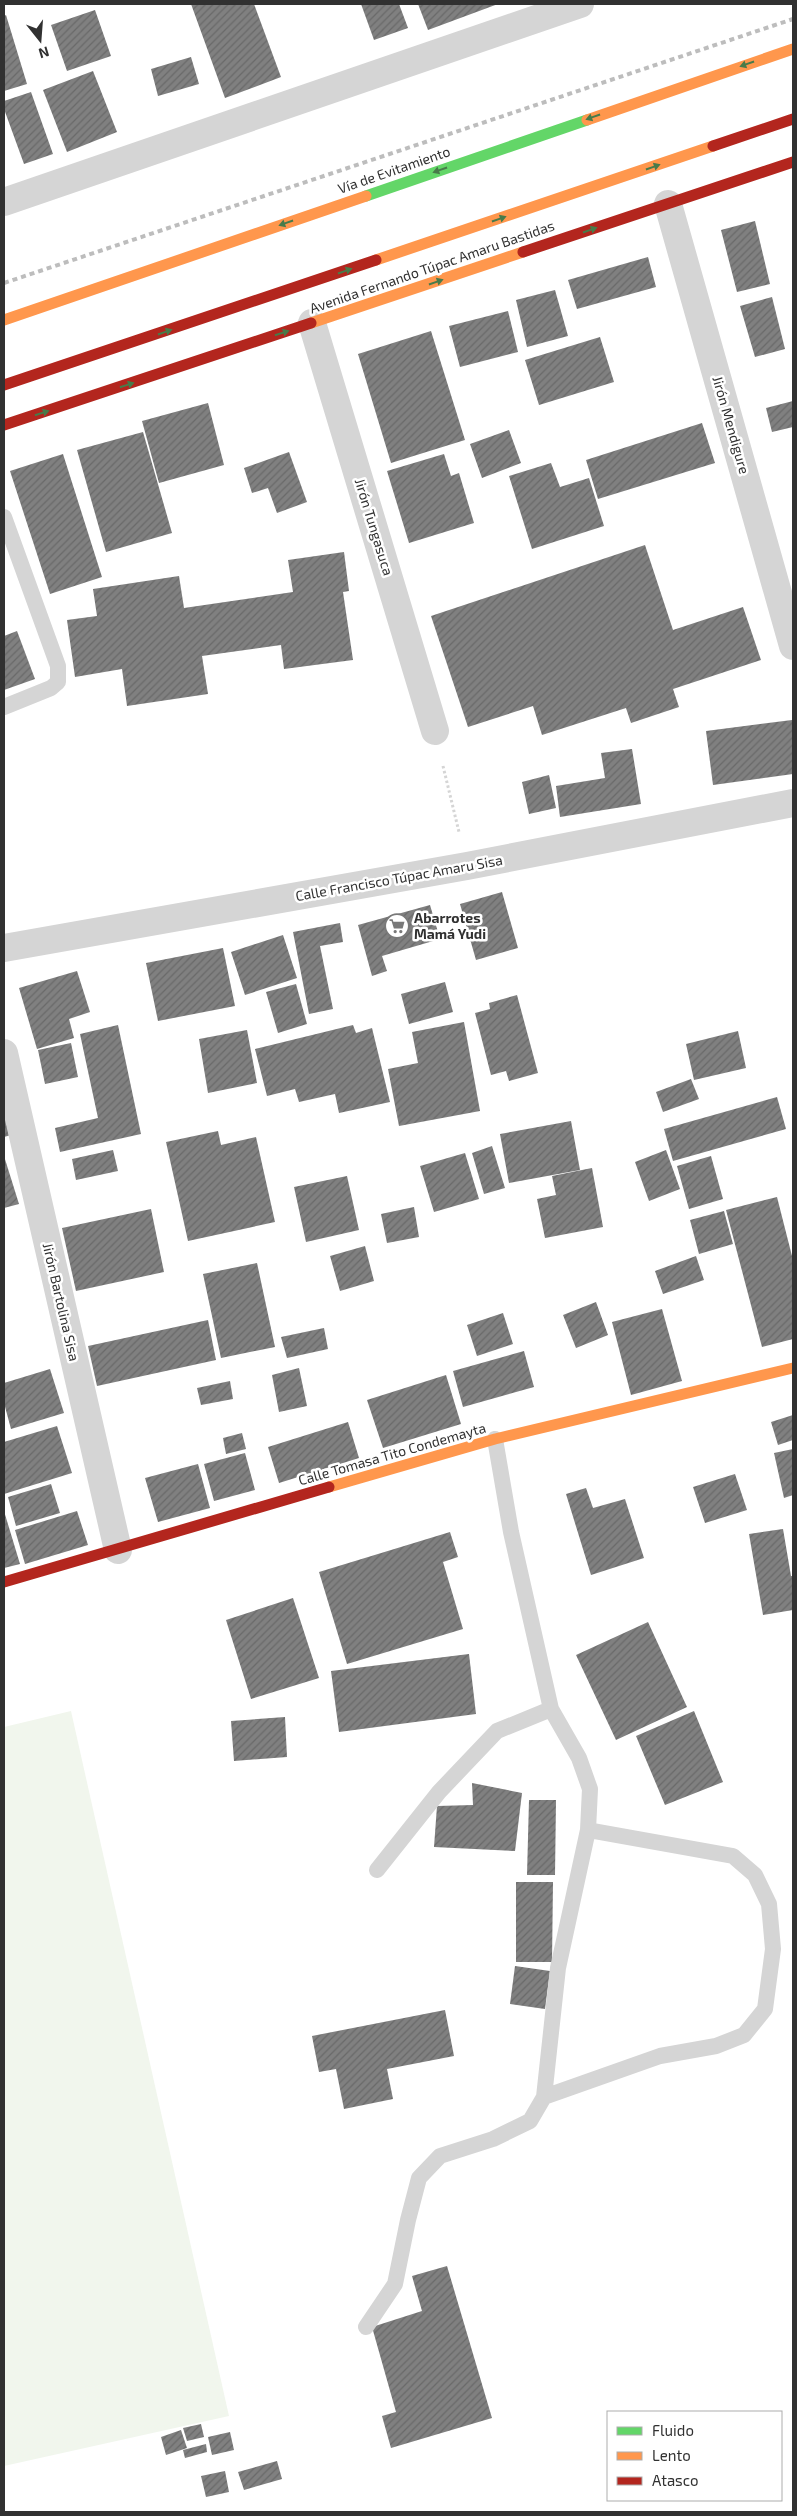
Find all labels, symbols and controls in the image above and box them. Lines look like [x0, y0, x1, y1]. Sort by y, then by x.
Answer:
north arrow [15, 15, 65, 65]
text: N [37, 43, 51, 63]
one-way arrow [739, 61, 754, 69]
one-way arrow [586, 114, 601, 121]
street label: Vía de Evitamiento [335, 142, 452, 197]
one-way arrow [646, 162, 661, 170]
one-way arrow [432, 167, 447, 174]
one-way arrow [492, 215, 507, 223]
street label: Avenida Fernando Túpac Amaru Bastidas [307, 217, 556, 317]
one-way arrow [278, 219, 293, 227]
one-way arrow [582, 226, 597, 233]
one-way arrow [338, 267, 353, 274]
one-way arrow [428, 277, 443, 285]
one-way arrow [158, 327, 173, 335]
one-way arrow [274, 329, 289, 336]
street label: Jirón Mendigure [709, 374, 754, 476]
one-way arrow [120, 380, 135, 388]
one-way arrow [35, 408, 50, 416]
street label: Jirón Tungasuca [352, 476, 397, 577]
street label: Calle Francisco Túpac Amaru Sisa [294, 851, 504, 904]
place label: Abarrotes Mamá Yudi [414, 909, 486, 942]
supermarket icon: Abarrotes Mamá Yudi [384, 913, 410, 939]
street label: Jirón Bartolina Sisa [40, 1241, 83, 1363]
street label: Calle Tomasa Tito Condemayta [296, 1419, 488, 1488]
legend [607, 2411, 782, 2501]
text: Fluido [652, 2421, 694, 2439]
text: Lento [652, 2446, 691, 2464]
text: Atasco [652, 2471, 698, 2489]

